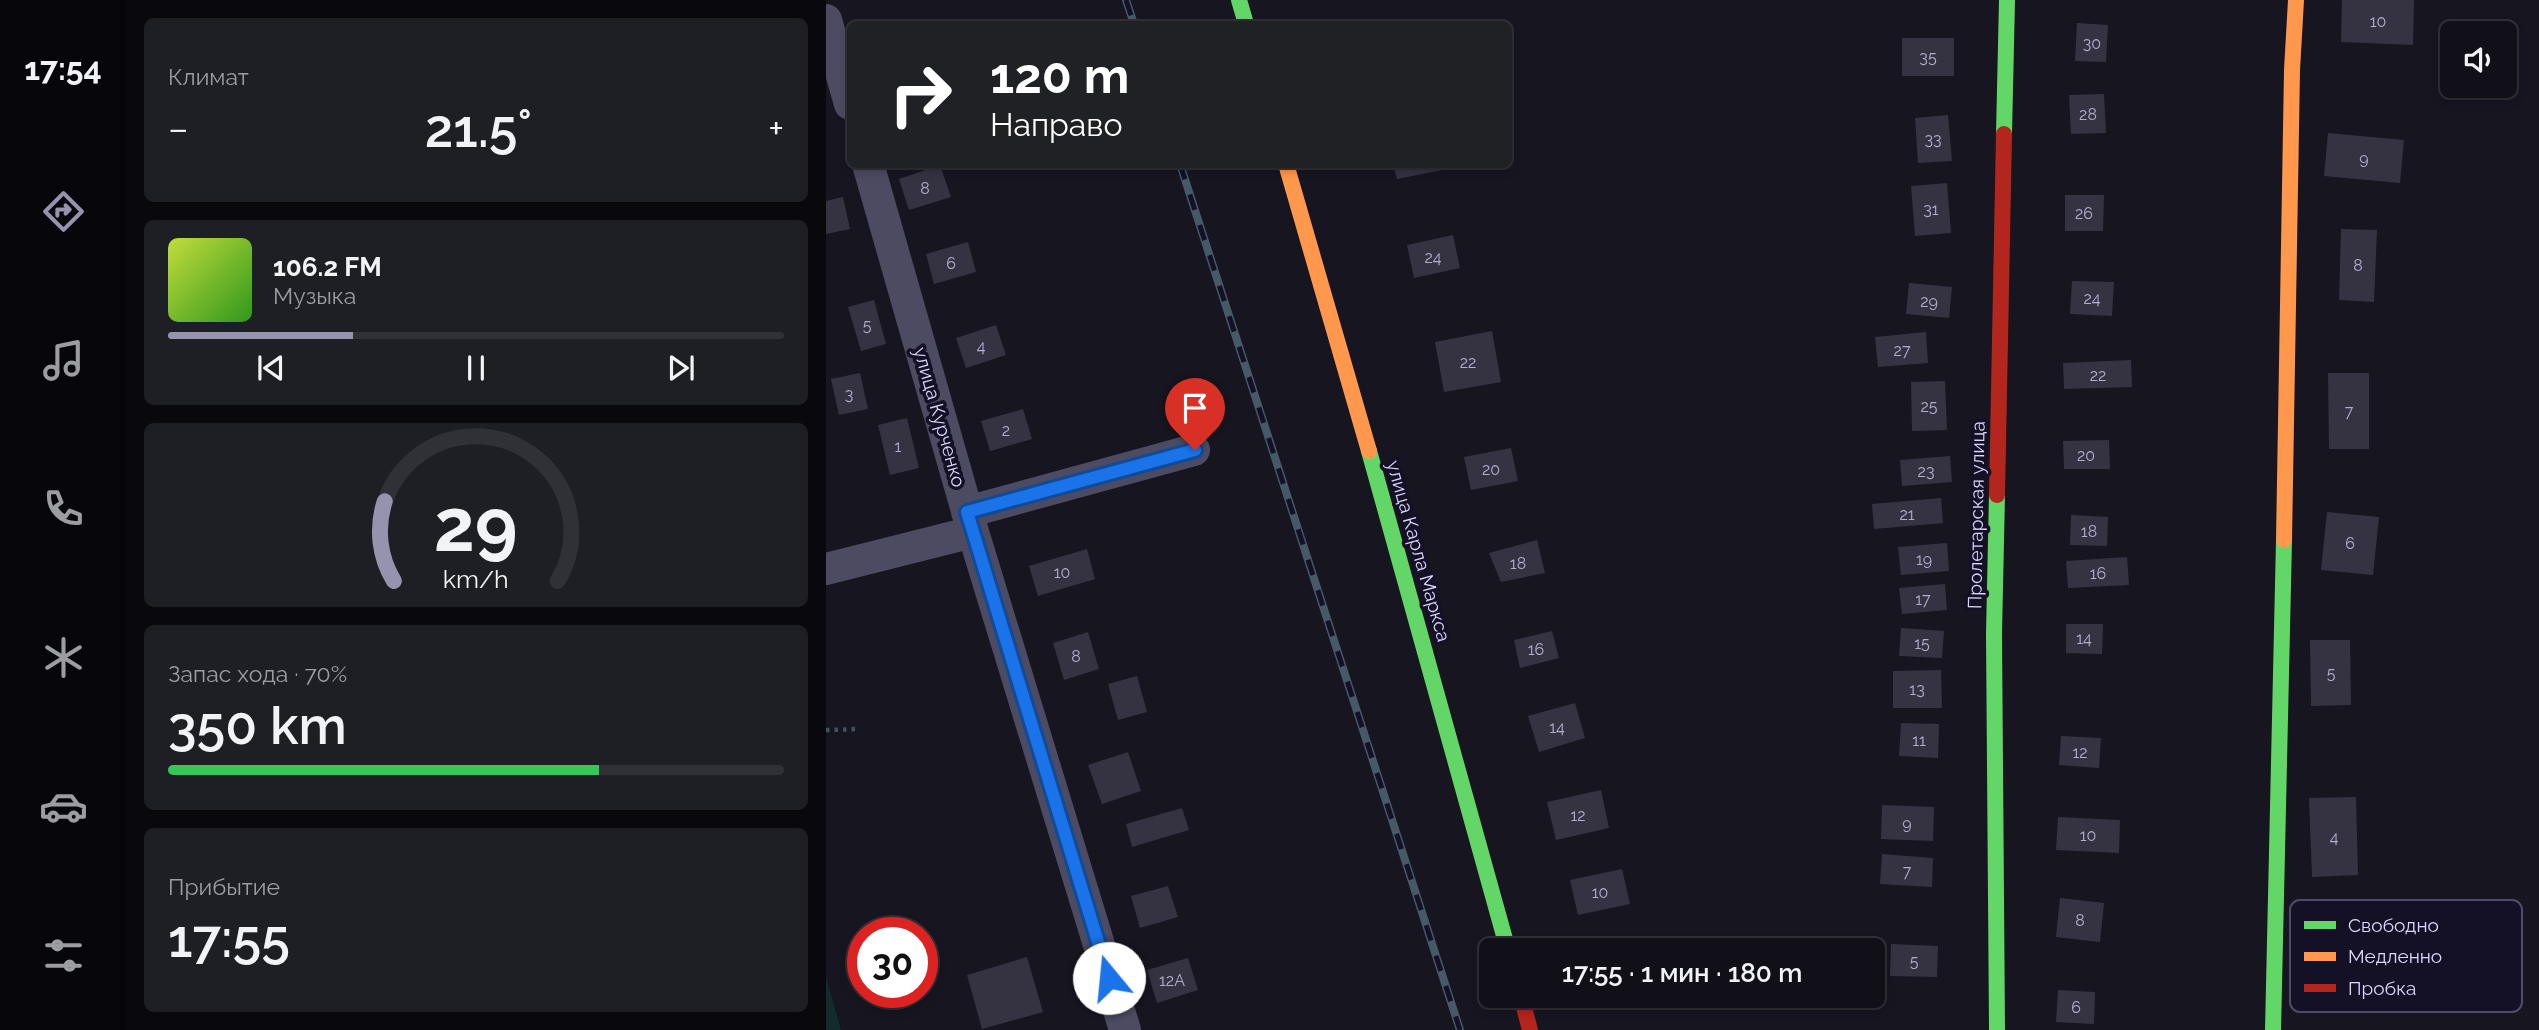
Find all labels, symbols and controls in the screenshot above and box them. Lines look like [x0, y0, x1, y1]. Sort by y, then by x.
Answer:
house number: 10 [2370, 12, 2386, 31]
map controls [2440, 21, 2517, 98]
button: sound [2440, 21, 2517, 98]
house number: 30 [2083, 34, 2101, 53]
text: 120 m [990, 47, 1129, 104]
house number: 35 [1919, 48, 1937, 67]
icon: right [875, 49, 966, 140]
text: 17:54 [24, 50, 102, 87]
text: Климат [168, 63, 249, 90]
text: 21.5° [425, 98, 532, 159]
house number: 28 [2079, 105, 2097, 124]
text: − [168, 106, 188, 151]
text: + [768, 106, 784, 151]
text: Направо [990, 106, 1122, 143]
house number: 33 [1924, 130, 1942, 149]
house number: 9 [2359, 149, 2369, 168]
house number: 8 [920, 179, 930, 198]
icon: directions [39, 187, 88, 236]
house number: 31 [1923, 200, 1939, 219]
house number: 26 [2075, 204, 2093, 223]
house number: 24 [1424, 248, 1442, 267]
text: 106.2 FM [273, 252, 382, 282]
house number: 6 [946, 254, 956, 273]
house number: 8 [2353, 256, 2363, 275]
text: Музыка [273, 282, 356, 309]
house number: 24 [2083, 289, 2101, 308]
house number: 29 [1920, 292, 1938, 311]
house number: 5 [863, 316, 872, 335]
icon: music [39, 336, 88, 385]
house number: 4 [977, 337, 986, 356]
house number: 27 [1894, 341, 1911, 360]
street label: улица Курченко [909, 344, 971, 490]
icon: previous [252, 349, 290, 387]
icon: pause [457, 349, 495, 387]
icon: next [662, 349, 700, 387]
house number: 22 [1460, 353, 1476, 372]
house number: 22 [2090, 366, 2106, 385]
pin [1165, 378, 1225, 450]
house number: 3 [845, 385, 853, 404]
icon: arrive [1176, 389, 1214, 427]
house number: 25 [1920, 397, 1938, 416]
house number: 7 [2345, 402, 2354, 421]
house number: 2 [1002, 421, 1010, 440]
street label: Пролетарская улица [1963, 421, 1989, 609]
house number: 1 [895, 437, 902, 456]
house number: 20 [2077, 446, 2095, 465]
street label: улица Карла Маркса [1383, 458, 1455, 644]
house number: 20 [1482, 460, 1500, 479]
house number: 23 [1918, 462, 1934, 481]
text: 29 [434, 483, 518, 568]
icon: phone [39, 484, 88, 533]
house number: 21 [1899, 505, 1915, 524]
house number: 18 [2081, 522, 2097, 541]
house number: 6 [2345, 534, 2355, 553]
house number: 19 [1916, 550, 1932, 569]
house number: 18 [1510, 554, 1526, 573]
house number: 10 [1054, 563, 1070, 582]
text: km/h [443, 564, 509, 594]
house number: 16 [2090, 564, 2106, 583]
house number: 17 [1915, 590, 1931, 609]
house number: 14 [2076, 629, 2092, 648]
icon: climate [39, 633, 88, 682]
house number: 15 [1914, 634, 1930, 653]
house number: 16 [1528, 640, 1544, 659]
house number: 8 [1071, 647, 1081, 666]
text: Запас хода · 70% [168, 660, 347, 687]
house number: 5 [2327, 664, 2336, 683]
house number: 13 [1909, 680, 1925, 699]
text: 350 km [168, 695, 347, 756]
house number: 14 [1549, 718, 1565, 737]
house number: 11 [1912, 731, 1926, 750]
house number: 12 [2072, 743, 2088, 762]
icon: car [39, 782, 88, 831]
house number: 12 [1570, 806, 1586, 825]
house number: 9 [1902, 814, 1912, 833]
house number: 10 [2080, 826, 2096, 845]
house number: 4 [2330, 828, 2339, 847]
house number: 7 [1903, 862, 1912, 881]
text: Прибытие [168, 873, 280, 900]
house number: 10 [1592, 883, 1608, 902]
legend [2290, 900, 2522, 1012]
text: 17:55 [168, 908, 290, 969]
house number: 8 [2075, 911, 2085, 930]
text: Свободно [2348, 914, 2439, 936]
speed limit sign: 30 [847, 917, 938, 1008]
icon: filters [39, 931, 88, 980]
position arrow [1072, 941, 1146, 1015]
text: Медленно [2348, 945, 2442, 967]
house number: 5 [1910, 952, 1919, 971]
text: 17:55 · 1 мин · 180 m [1562, 958, 1802, 988]
house number: 12А [1159, 971, 1185, 990]
text: Пробка [2348, 977, 2416, 999]
house number: 6 [2071, 998, 2081, 1017]

